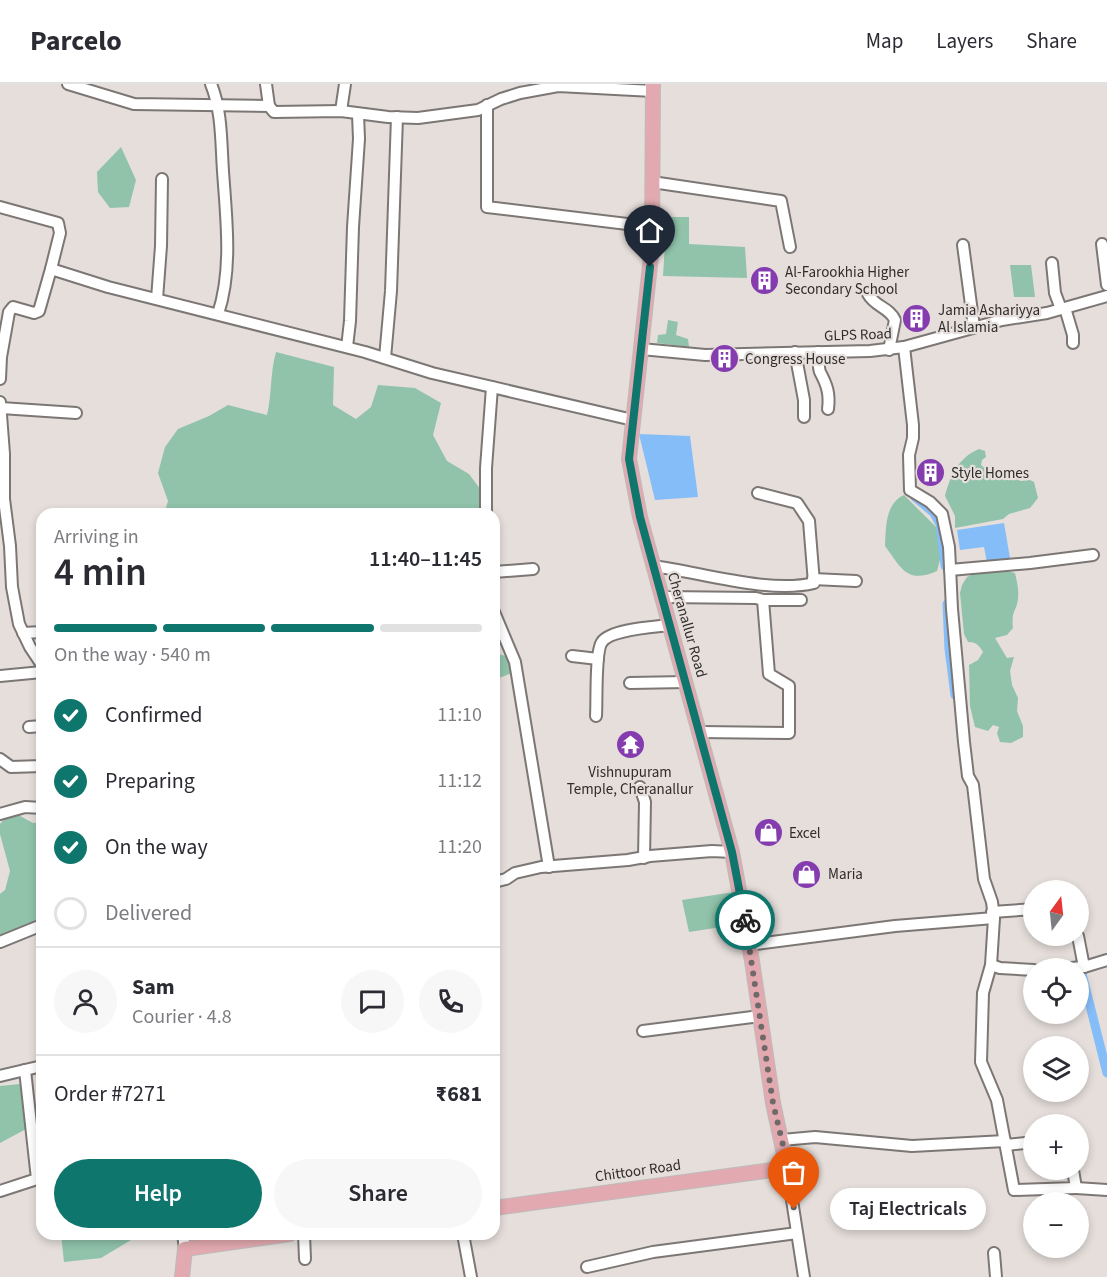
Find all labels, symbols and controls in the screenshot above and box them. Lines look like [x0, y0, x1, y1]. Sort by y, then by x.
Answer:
text: Parcelo [30, 21, 122, 61]
text: Map [866, 26, 903, 56]
text: Layers [936, 26, 993, 56]
text: Share [1026, 26, 1077, 56]
pin [624, 205, 675, 267]
icon: home [633, 214, 666, 247]
place label: Al-Farookhia Higher Secondary School [785, 262, 910, 300]
building icon: Al-Farookhia Higher Secondary School [748, 265, 780, 297]
place label: Jamia Ashariyya Al Islamia [938, 300, 1040, 338]
building icon: Jamia Ashariyya Al Islamia [901, 303, 933, 335]
street label: GLPS Road [824, 323, 892, 347]
building icon: Congress House [708, 343, 740, 375]
place label: Congress House [745, 349, 845, 370]
building icon: Style Homes [914, 457, 946, 489]
place label: Style Homes [951, 463, 1029, 484]
text: Arriving in [54, 523, 139, 551]
text: 11:40–11:45 [369, 543, 482, 575]
text: 4 min [54, 545, 147, 601]
street label: Cheranallur Road [662, 570, 712, 680]
text: On the way · 540 m [54, 641, 211, 669]
icon: check [54, 699, 87, 732]
text: Confirmed [105, 699, 202, 731]
text: 11:10 [437, 701, 482, 729]
temple icon: Vishnupuram Temple, Cheranallur [614, 729, 646, 761]
place label: Vishnupuram Temple, Cheranallur [567, 762, 694, 800]
icon: check [54, 765, 87, 798]
text: Preparing [105, 765, 195, 797]
text: 11:12 [437, 767, 482, 795]
shop icon: Excel [752, 817, 784, 849]
place label: Excel [789, 823, 821, 844]
icon: check [54, 831, 87, 864]
text: On the way [105, 831, 208, 863]
text: 11:20 [437, 833, 482, 861]
shop icon: Maria [791, 858, 823, 890]
place label: Maria [828, 864, 863, 885]
north arrow [1023, 880, 1089, 946]
map controls [1023, 880, 1089, 1258]
courier [715, 890, 775, 950]
text: Delivered [105, 897, 192, 929]
icon: bike [729, 904, 762, 937]
button: locate [1023, 958, 1089, 1024]
button: person [54, 970, 117, 1033]
button: chat [341, 970, 404, 1033]
button: phone [419, 970, 482, 1033]
text: Sam [132, 971, 175, 1003]
text: Courier · 4.8 [132, 1003, 232, 1031]
button: layers [1023, 1036, 1089, 1102]
text: Order #7271 [54, 1078, 166, 1110]
text: ₹681 [436, 1078, 482, 1110]
button: + [1023, 1114, 1089, 1180]
pin [768, 1147, 819, 1209]
street label: Chittoor Road [594, 1155, 682, 1187]
icon: bag [777, 1156, 810, 1189]
button: Help [54, 1159, 262, 1228]
button: Share [274, 1159, 482, 1228]
callout: Taj Electricals [830, 1188, 986, 1230]
button: − [1023, 1192, 1089, 1258]
text: Taj Electricals [849, 1195, 967, 1223]

